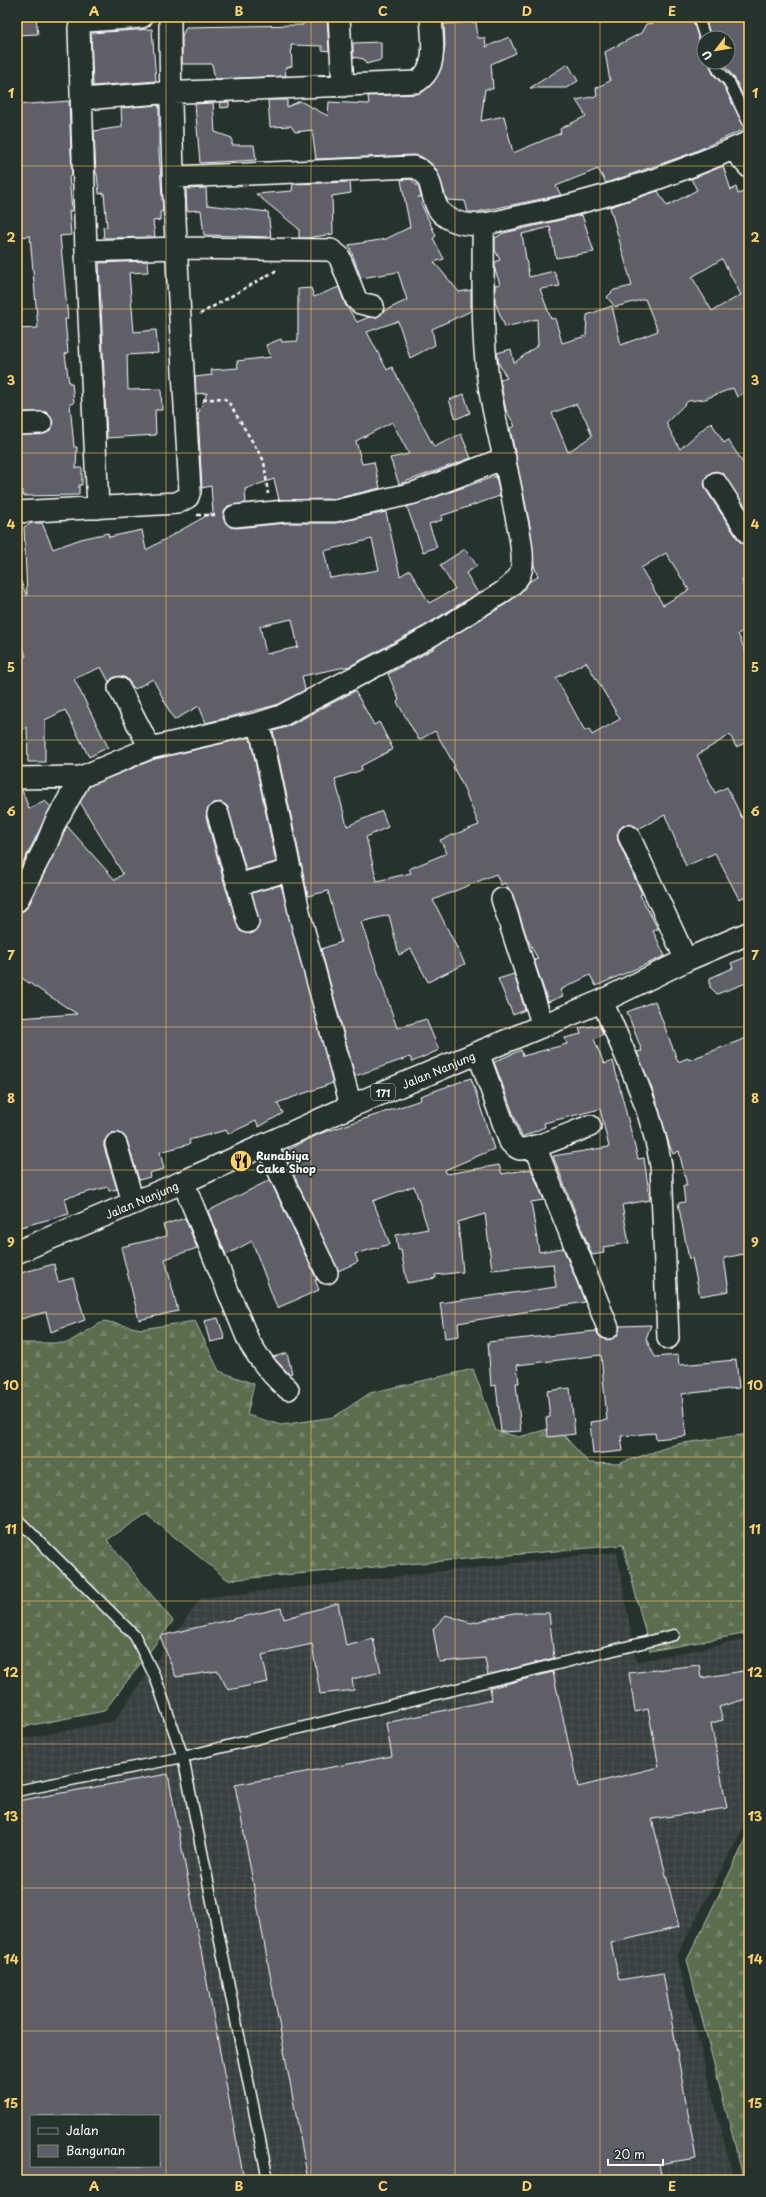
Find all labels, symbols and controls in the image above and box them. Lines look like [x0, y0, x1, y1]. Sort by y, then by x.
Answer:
text: A [89, 1, 99, 20]
text: B [235, 1, 244, 20]
text: C [378, 1, 388, 20]
text: D [522, 1, 532, 20]
text: E [668, 1, 676, 20]
north arrow [696, 30, 736, 70]
text: U [698, 47, 716, 63]
text: 1 [8, 83, 14, 102]
text: 1 [752, 83, 758, 102]
text: 2 [6, 227, 16, 246]
text: 2 [750, 227, 760, 246]
text: 3 [7, 370, 16, 389]
text: 3 [751, 370, 760, 389]
text: 4 [7, 514, 16, 533]
text: 4 [751, 514, 760, 533]
text: 5 [7, 657, 15, 676]
text: 5 [751, 657, 759, 676]
text: 6 [6, 801, 16, 820]
text: 6 [750, 801, 760, 820]
text: 7 [7, 945, 15, 964]
text: 7 [751, 945, 759, 964]
street label: Jalan Nanjung [399, 1047, 477, 1092]
road number: 171 [371, 1084, 395, 1100]
text: 8 [7, 1088, 15, 1107]
text: 8 [751, 1088, 759, 1107]
place label: Runabiya Cake Shop [256, 1147, 316, 1177]
restaurant icon: Runabiya Cake Shop [228, 1148, 254, 1174]
street label: Jalan Nanjung [102, 1177, 181, 1223]
text: 9 [7, 1232, 15, 1251]
text: 9 [751, 1232, 759, 1251]
text: 10 [3, 1375, 19, 1394]
text: 10 [747, 1375, 763, 1394]
text: 11 [5, 1519, 17, 1538]
text: 11 [749, 1519, 761, 1538]
text: 12 [3, 1662, 19, 1681]
text: 12 [747, 1662, 763, 1681]
text: 13 [4, 1806, 19, 1825]
text: 13 [748, 1806, 763, 1825]
text: 14 [3, 1949, 19, 1968]
text: 14 [747, 1949, 763, 1968]
text: 15 [4, 2093, 18, 2112]
text: 15 [748, 2093, 762, 2112]
legend [30, 2115, 160, 2167]
text: Jalan [66, 2121, 99, 2139]
text: Bangunan [66, 2141, 125, 2159]
scale bar [608, 2141, 663, 2167]
text: 20 m [614, 2145, 645, 2163]
text: A [89, 2176, 99, 2195]
text: B [235, 2176, 244, 2195]
text: C [378, 2176, 388, 2195]
text: D [522, 2176, 532, 2195]
text: E [668, 2176, 676, 2195]

